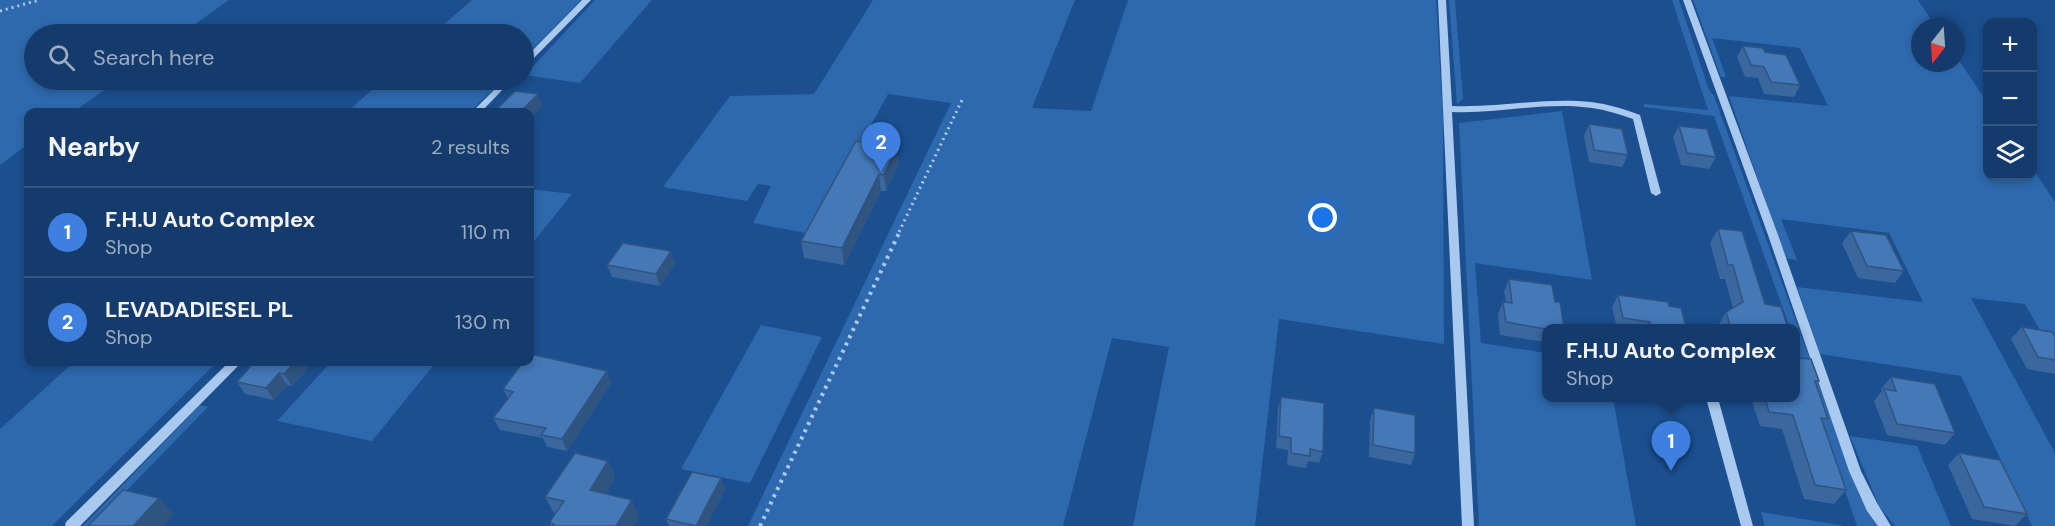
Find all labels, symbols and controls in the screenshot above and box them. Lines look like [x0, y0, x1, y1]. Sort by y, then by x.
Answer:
north arrow [1911, 18, 1965, 72]
map controls [1983, 18, 2037, 180]
button: + [1983, 18, 2037, 72]
search box [24, 24, 534, 90]
icon: search [45, 41, 78, 74]
text: Search here [93, 43, 214, 72]
button: − [1983, 72, 2037, 126]
pin: 2 [862, 122, 900, 172]
button: layers [1983, 126, 2037, 180]
text: Nearby [48, 130, 140, 164]
text: 2 results [431, 134, 510, 160]
your location [1308, 203, 1337, 232]
text: F.H.U Auto Complex [105, 205, 315, 234]
text: 1 [64, 219, 71, 245]
text: 110 m [461, 219, 510, 245]
text: Shop [105, 234, 152, 260]
text: LEVADADIESEL PL [105, 295, 293, 324]
text: 2 [62, 309, 73, 335]
text: 130 m [455, 309, 510, 335]
text: Shop [105, 324, 152, 350]
popup [1542, 324, 1800, 402]
text: F.H.U Auto Complex [1566, 336, 1776, 365]
text: Shop [1566, 365, 1614, 391]
pin: 1 [1652, 422, 1690, 471]

